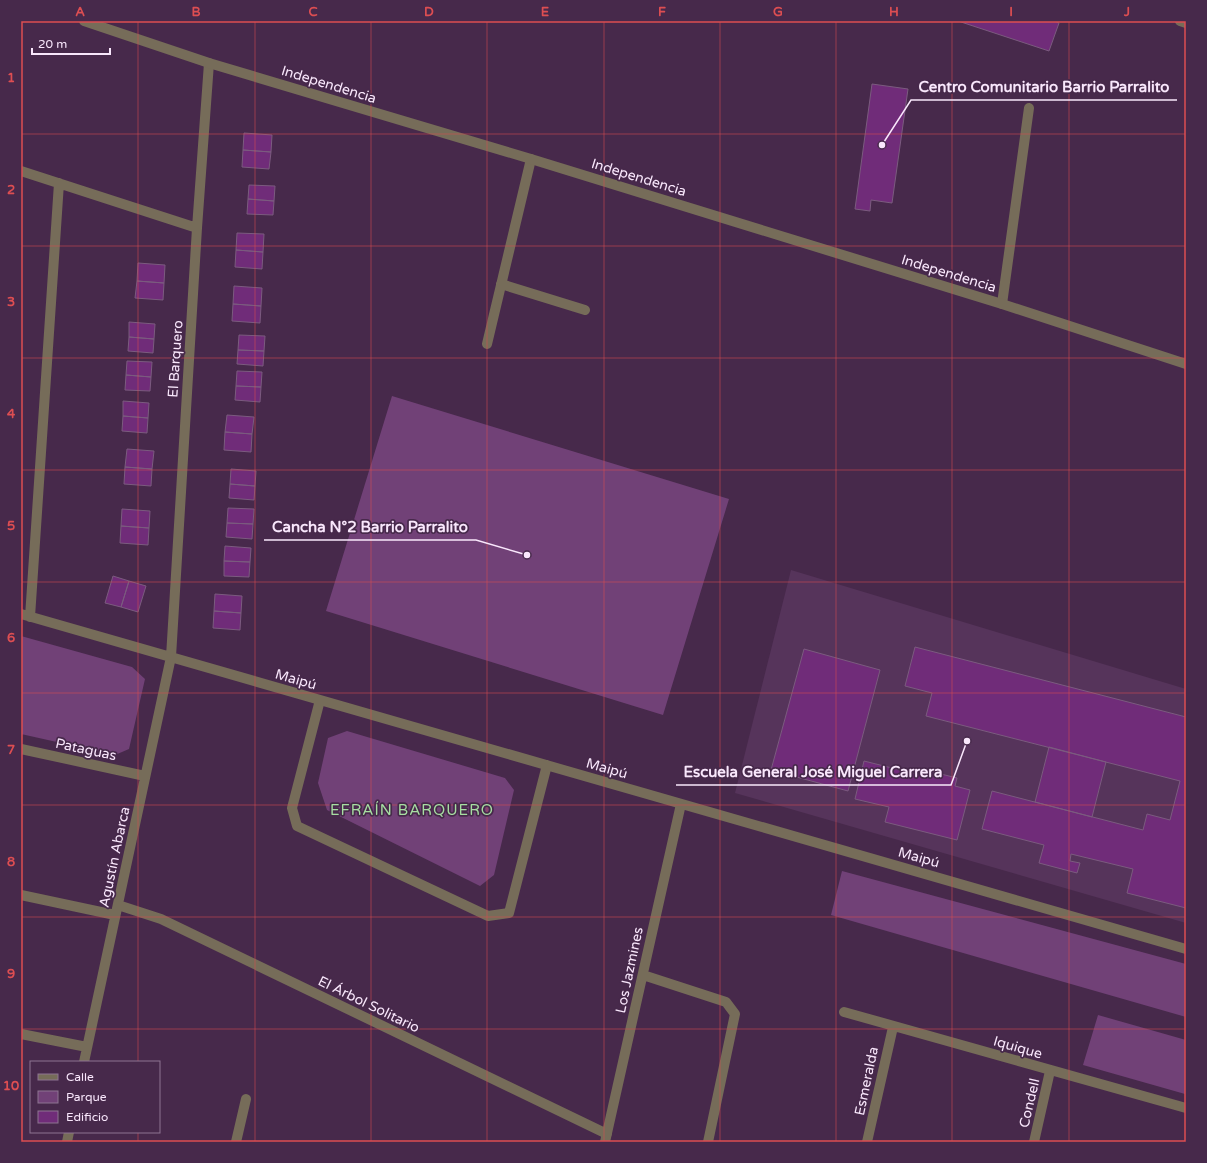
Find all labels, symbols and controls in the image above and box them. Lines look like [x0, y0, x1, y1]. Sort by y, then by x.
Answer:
text: A [75, 4, 85, 20]
text: B [191, 4, 201, 20]
text: C [308, 4, 318, 20]
text: D [424, 4, 434, 20]
text: E [541, 4, 549, 20]
text: F [658, 4, 666, 20]
text: G [773, 4, 783, 20]
text: H [889, 4, 899, 20]
text: I [1009, 4, 1013, 20]
text: J [1123, 4, 1130, 20]
scale bar [32, 30, 110, 56]
text: 20 m [38, 37, 67, 51]
street label: Independencia [279, 62, 378, 107]
text: 1 [7, 70, 15, 86]
callout: Centro Comunitario Barrio Parralito [911, 73, 1177, 100]
text: Centro Comunitario Barrio Parralito [919, 78, 1169, 96]
street label: Independencia [589, 155, 688, 200]
text: 2 [7, 182, 15, 198]
street label: Independencia [899, 251, 998, 296]
text: 3 [7, 294, 15, 310]
street label: El Barquero [164, 320, 187, 398]
text: 4 [7, 406, 16, 422]
callout: Cancha N°2 Barrio Parralito [264, 513, 476, 540]
text: 5 [7, 518, 15, 534]
text: Cancha N°2 Barrio Parralito [272, 518, 468, 536]
text: 6 [7, 630, 15, 646]
street label: Maipú [273, 665, 319, 693]
street label: Pataguas [54, 735, 118, 764]
text: 7 [7, 742, 15, 758]
street label: Maipú [584, 754, 630, 782]
callout: Escuela General José Miguel Carrera [676, 758, 951, 785]
text: Escuela General José Miguel Carrera [684, 763, 942, 782]
district label: EFRAÍN BARQUERO [330, 801, 494, 819]
street label: Agustín Abarca [95, 805, 133, 909]
street label: Maipú [896, 843, 942, 871]
text: 8 [7, 854, 15, 870]
street label: Los Jazmines [612, 925, 647, 1015]
text: 9 [7, 966, 15, 982]
street label: El Árbol Solitario [315, 972, 422, 1036]
street label: Iquique [992, 1032, 1044, 1063]
street label: Esmeralda [851, 1045, 882, 1117]
legend [30, 1061, 160, 1133]
text: Calle [66, 1070, 94, 1084]
street label: Condell [1016, 1077, 1043, 1130]
text: 10 [3, 1078, 19, 1094]
text: Parque [66, 1090, 107, 1104]
text: Edificio [66, 1110, 108, 1124]

